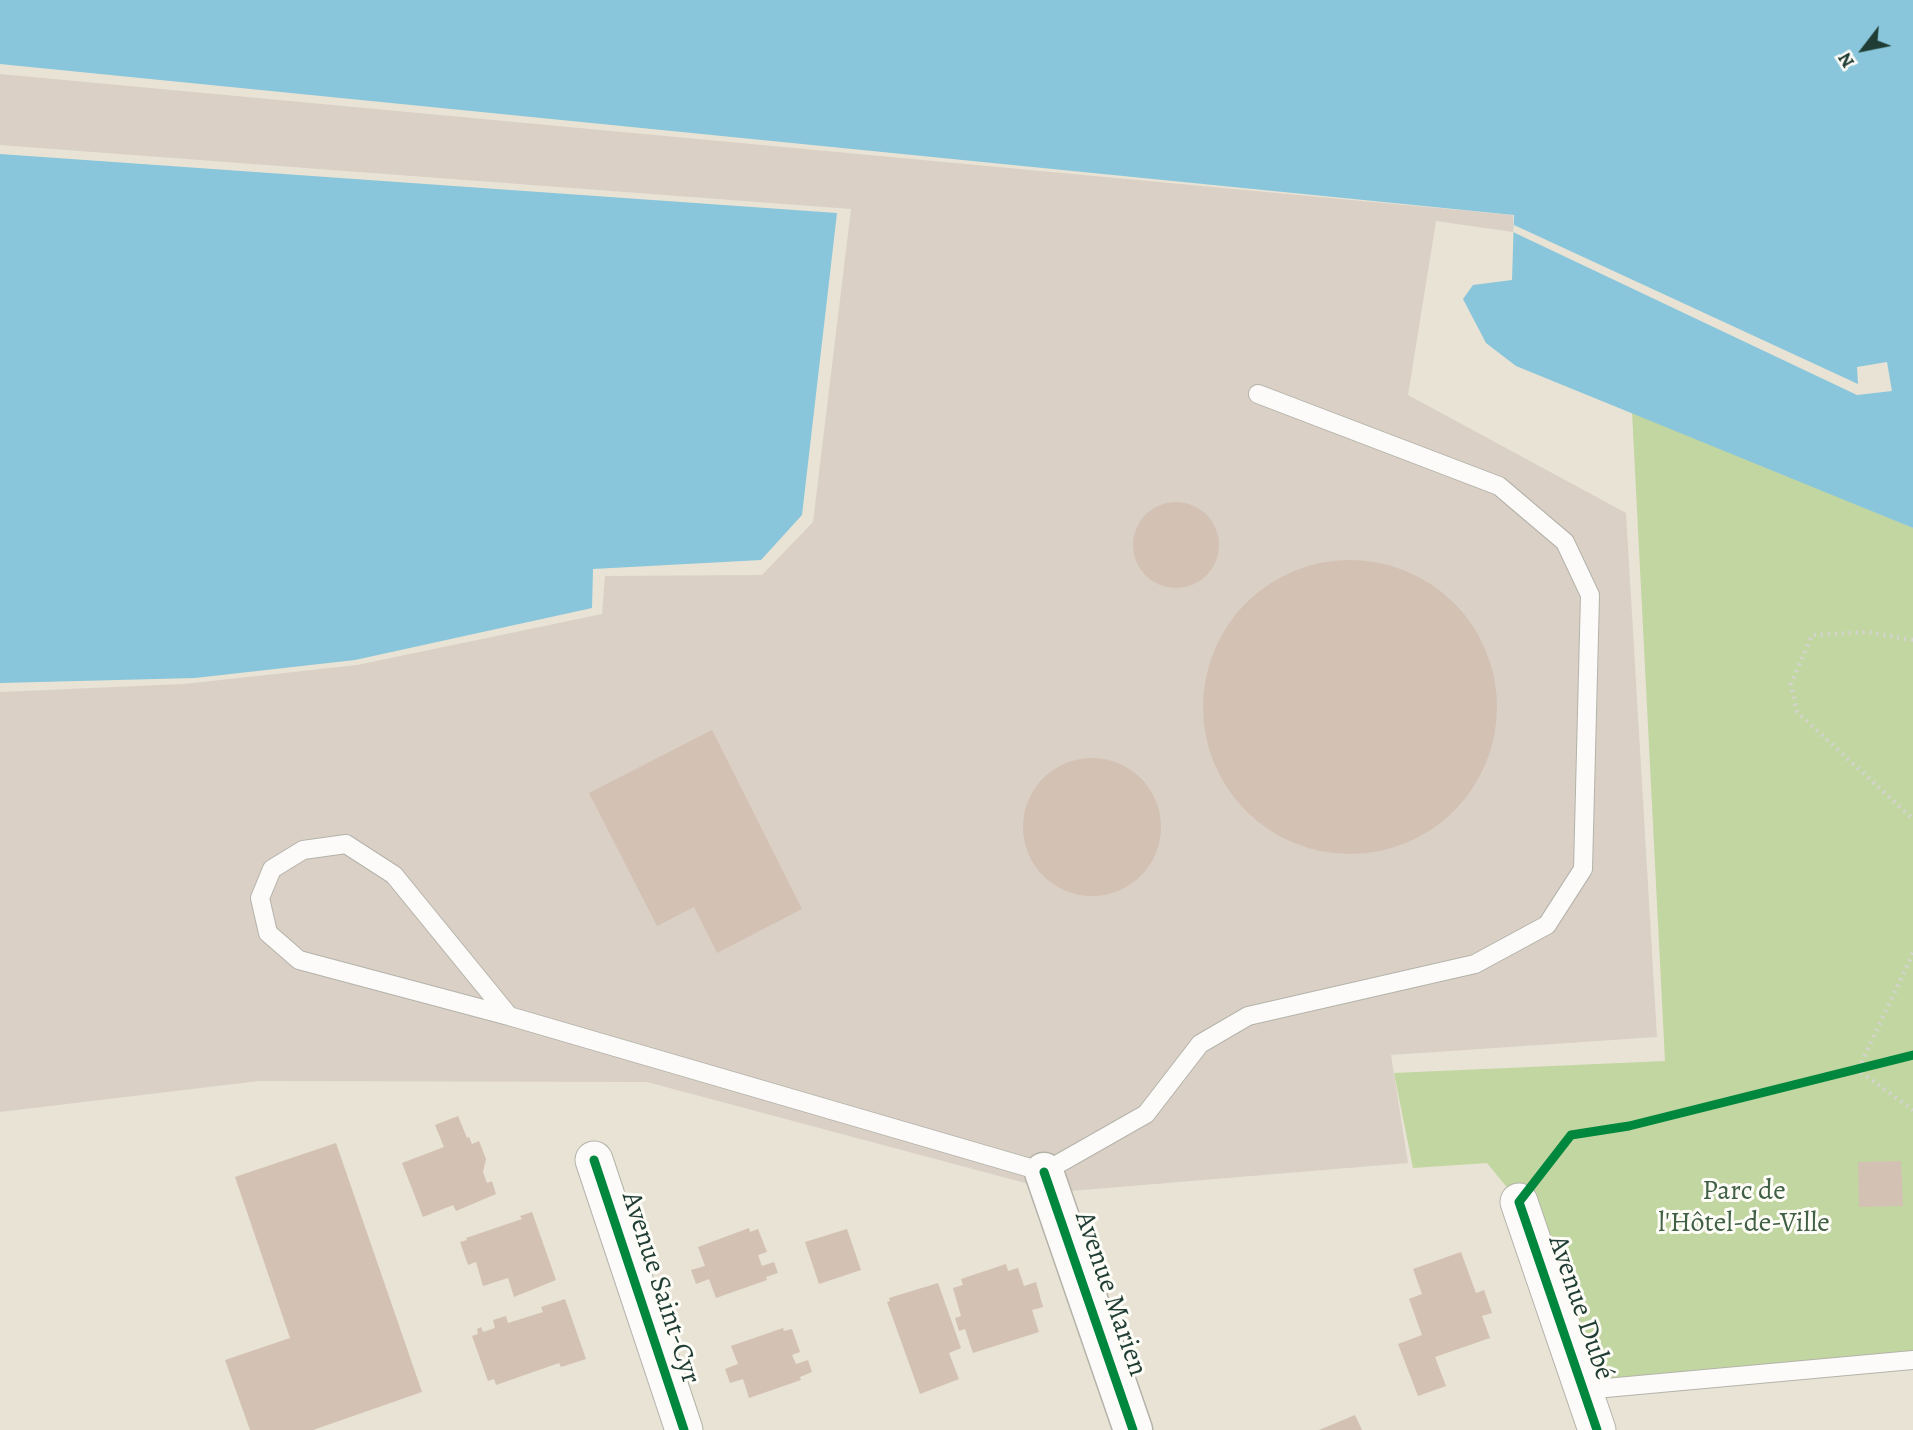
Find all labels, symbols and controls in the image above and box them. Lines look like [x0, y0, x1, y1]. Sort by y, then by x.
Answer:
north arrow [1829, 14, 1899, 84]
text: N [1831, 47, 1861, 73]
park label: Parc de l'Hôtel-de-Ville [1658, 1175, 1830, 1241]
street label: Avenue Saint-Cyr [613, 1188, 707, 1388]
street label: Avenue Marien [1066, 1207, 1154, 1381]
street label: Avenue Dubé [1540, 1231, 1620, 1385]

